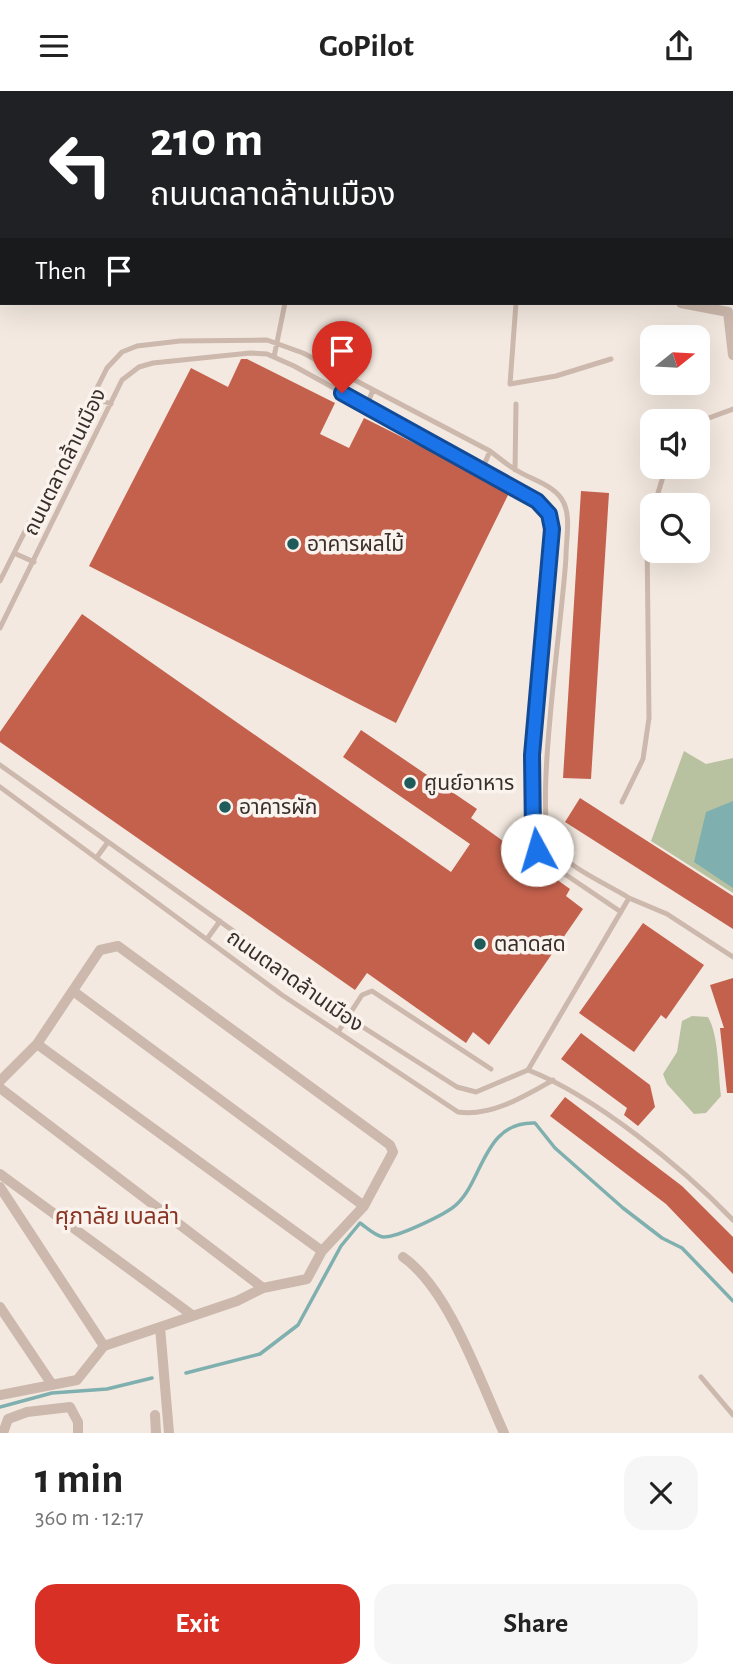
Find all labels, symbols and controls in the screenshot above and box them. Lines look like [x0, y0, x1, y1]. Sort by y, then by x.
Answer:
icon: menu [35, 27, 73, 65]
icon: share [660, 27, 698, 65]
text: GoPilot [319, 30, 414, 62]
text: 210 m [150, 116, 263, 165]
icon: left [35, 119, 126, 210]
text: ถนนตลาดล้านเมือง [150, 179, 395, 211]
icon: arrive [100, 252, 138, 290]
text: Then [35, 258, 86, 284]
pin [312, 321, 372, 393]
north arrow [640, 325, 710, 395]
map controls [640, 325, 710, 563]
icon: arrive [323, 332, 361, 370]
street label: ถนนตลาดล้านเมือง [18, 384, 110, 539]
button: sound [640, 409, 710, 479]
button: search [640, 493, 710, 563]
place label: อาคารผลไม้ [307, 532, 404, 555]
marker: อาคารผลไม้ [285, 536, 301, 552]
place label: ศูนย์อาหาร [424, 773, 514, 796]
marker: ศูนย์อาหาร [402, 775, 418, 791]
place label: อาคารผัก [239, 797, 317, 818]
marker: อาคารผัก [217, 799, 233, 815]
position arrow [500, 813, 574, 887]
street label: ถนนตลาดล้านเมือง [223, 925, 368, 1036]
place label: ตลาดสด [494, 934, 566, 955]
marker: ตลาดสด [472, 936, 488, 952]
district label: ศุภาลัย เบลล่า [55, 1204, 179, 1230]
button: close [624, 1456, 698, 1530]
text: 1 min [35, 1458, 124, 1500]
text: 360 m · 12:17 [35, 1507, 144, 1530]
button: Exit [35, 1584, 360, 1664]
button: Share [374, 1584, 698, 1664]

